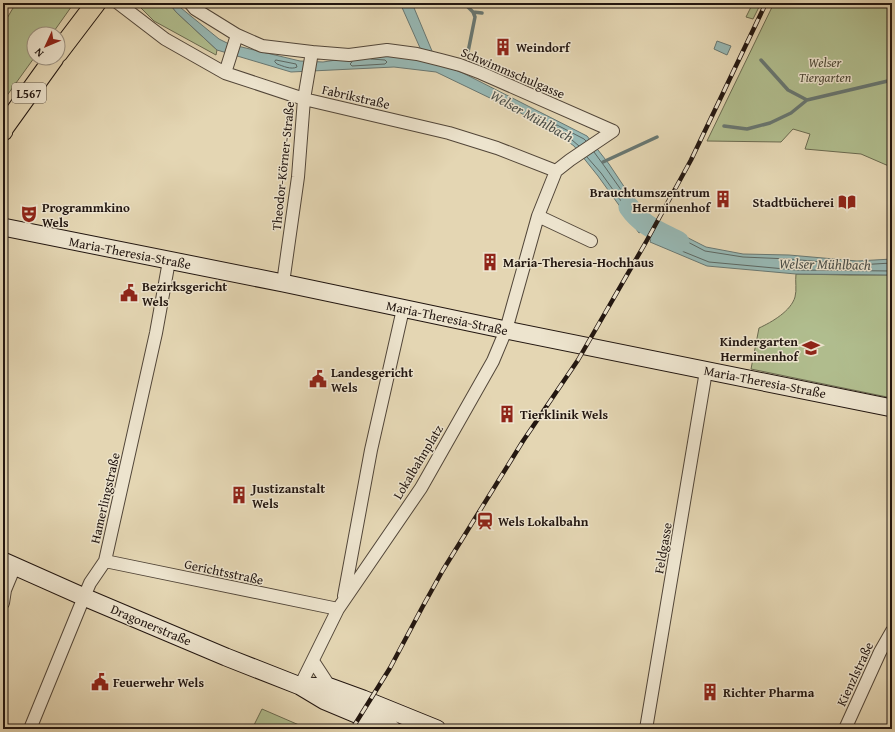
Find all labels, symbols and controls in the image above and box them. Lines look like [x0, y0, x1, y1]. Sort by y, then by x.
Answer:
north arrow [26, 26, 66, 66]
building icon: Weindorf [493, 37, 513, 57]
place label: Weindorf [516, 38, 571, 57]
street label: Schwimmschulgasse [458, 43, 568, 103]
text: N [30, 44, 47, 61]
park label: Welser Tiergarten [799, 53, 852, 87]
street label: Fabrikstraße [320, 80, 392, 114]
road number: L567 [12, 83, 46, 103]
water label: Welser Mühlbach [487, 85, 577, 147]
street label: Theodor-Körner-Straße [267, 101, 299, 231]
place label: Brauchtumszentrum Herminenhof [590, 183, 711, 217]
building icon: Brauchtumszentrum Herminenhof [713, 189, 733, 209]
library icon: Stadtbücherei [837, 192, 857, 212]
place label: Stadtbücherei [753, 193, 834, 212]
place label: Programmkino Wels [42, 198, 130, 232]
theatre icon: Programmkino Wels [19, 204, 39, 224]
street label: Maria-Theresia-Straße [67, 232, 193, 274]
building icon: Maria-Theresia-Hochhaus [480, 252, 500, 272]
place label: Maria-Theresia-Hochhaus [503, 253, 654, 272]
water label: Welser Mühlbach [779, 253, 871, 275]
place label: Bezirksgericht Wels [142, 277, 227, 311]
public building icon: Bezirksgericht Wels [119, 283, 139, 303]
street label: Maria-Theresia-Straße [384, 296, 510, 340]
place label: Kindergarten Herminenhof [720, 332, 799, 366]
school or university icon: Kindergarten Herminenhof [801, 338, 821, 358]
street label: Maria-Theresia-Straße [702, 361, 828, 403]
place label: Landesgericht Wels [331, 363, 413, 397]
public building icon: Landesgericht Wels [308, 369, 328, 389]
building icon: Tierklinik Wels [497, 404, 517, 424]
place label: Tierklinik Wels [520, 405, 608, 424]
street label: Lokalbahnplatz [388, 421, 448, 503]
street label: Hamerlingstraße [85, 451, 125, 545]
place label: Justizanstalt Wels [250, 479, 325, 513]
building icon: Justizanstalt Wels [229, 485, 249, 505]
station icon: Wels Lokalbahn [475, 511, 495, 531]
place label: Wels Lokalbahn [498, 512, 589, 531]
street label: Feldgasse [649, 521, 677, 575]
street label: Gerichtsstraße [183, 554, 265, 590]
street label: Dragonerstraße [108, 599, 194, 651]
street label: Kienzlstraße [832, 639, 878, 709]
public building icon: Feuerwehr Wels [90, 672, 110, 692]
place label: Feuerwehr Wels [113, 673, 204, 692]
building icon: Richter Pharma [700, 682, 720, 702]
place label: Richter Pharma [723, 683, 815, 702]

